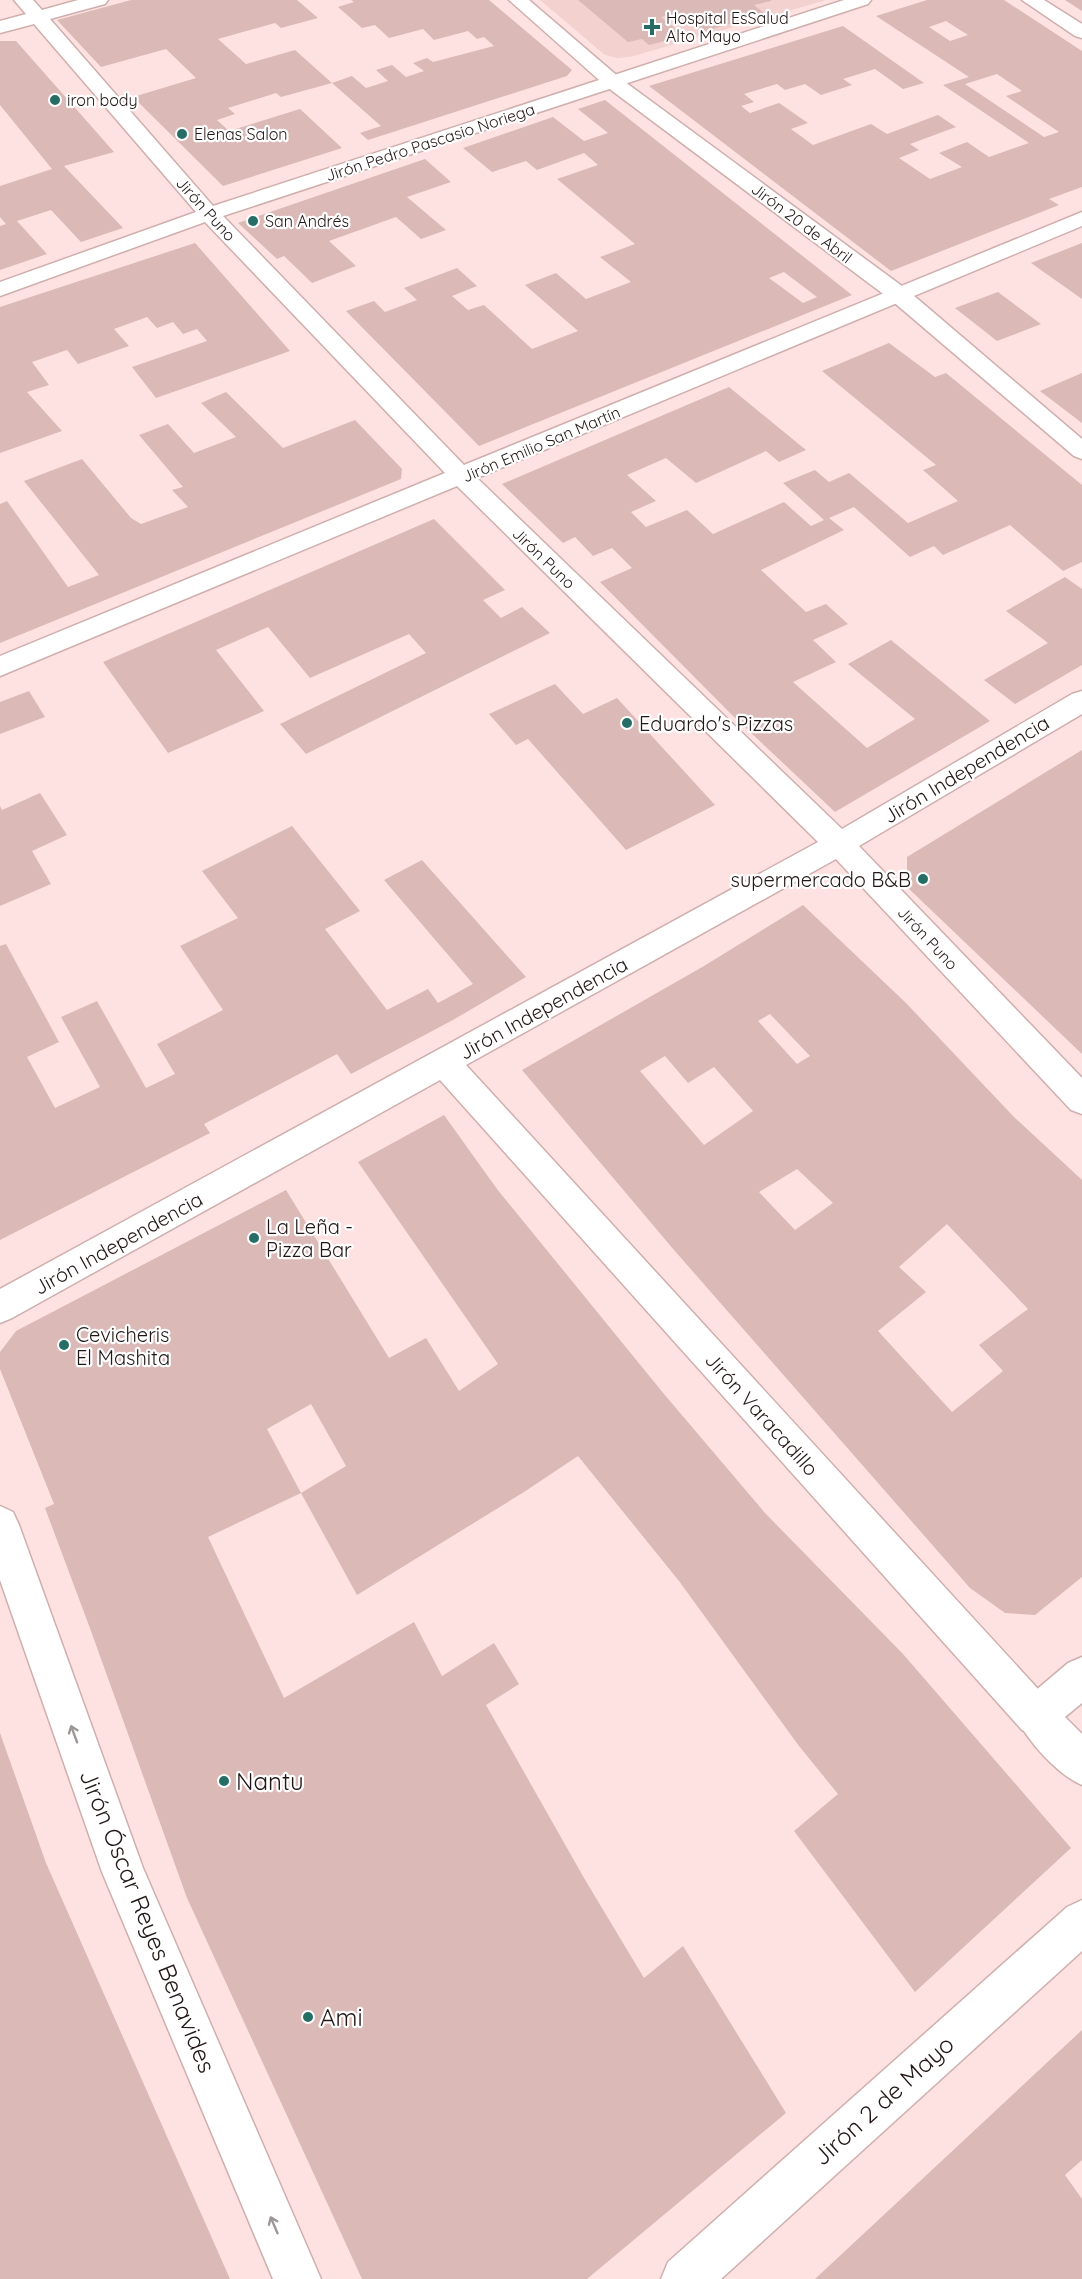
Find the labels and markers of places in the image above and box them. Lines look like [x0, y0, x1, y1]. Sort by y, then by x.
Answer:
place label: Hospital EsSalud Alto Mayo [666, 8, 789, 46]
marker: Hospital EsSalud Alto Mayo [643, 18, 661, 36]
place label: iron body [67, 90, 138, 110]
marker: iron body [48, 93, 62, 107]
place label: Elenas Salon [194, 124, 288, 144]
marker: Elenas Salon [175, 127, 189, 141]
place label: San Andrés [265, 211, 349, 231]
marker: San Andrés [246, 214, 260, 228]
place label: Eduardo's Pizzas [639, 711, 793, 736]
marker: Eduardo's Pizzas [620, 716, 634, 730]
place label: supermercado B&B [731, 867, 911, 892]
marker: supermercado B&B [916, 872, 930, 886]
place label: La Leña - Pizza Bar [266, 1214, 353, 1262]
marker: La Leña - Pizza Bar [247, 1231, 261, 1245]
place label: Cevicheris El Mashita [76, 1322, 170, 1370]
marker: Cevicheris El Mashita [57, 1338, 71, 1352]
place label: Nantu [236, 1766, 304, 1796]
marker: Nantu [217, 1774, 231, 1788]
place label: Ami [320, 2002, 363, 2032]
marker: Ami [301, 2010, 315, 2024]

